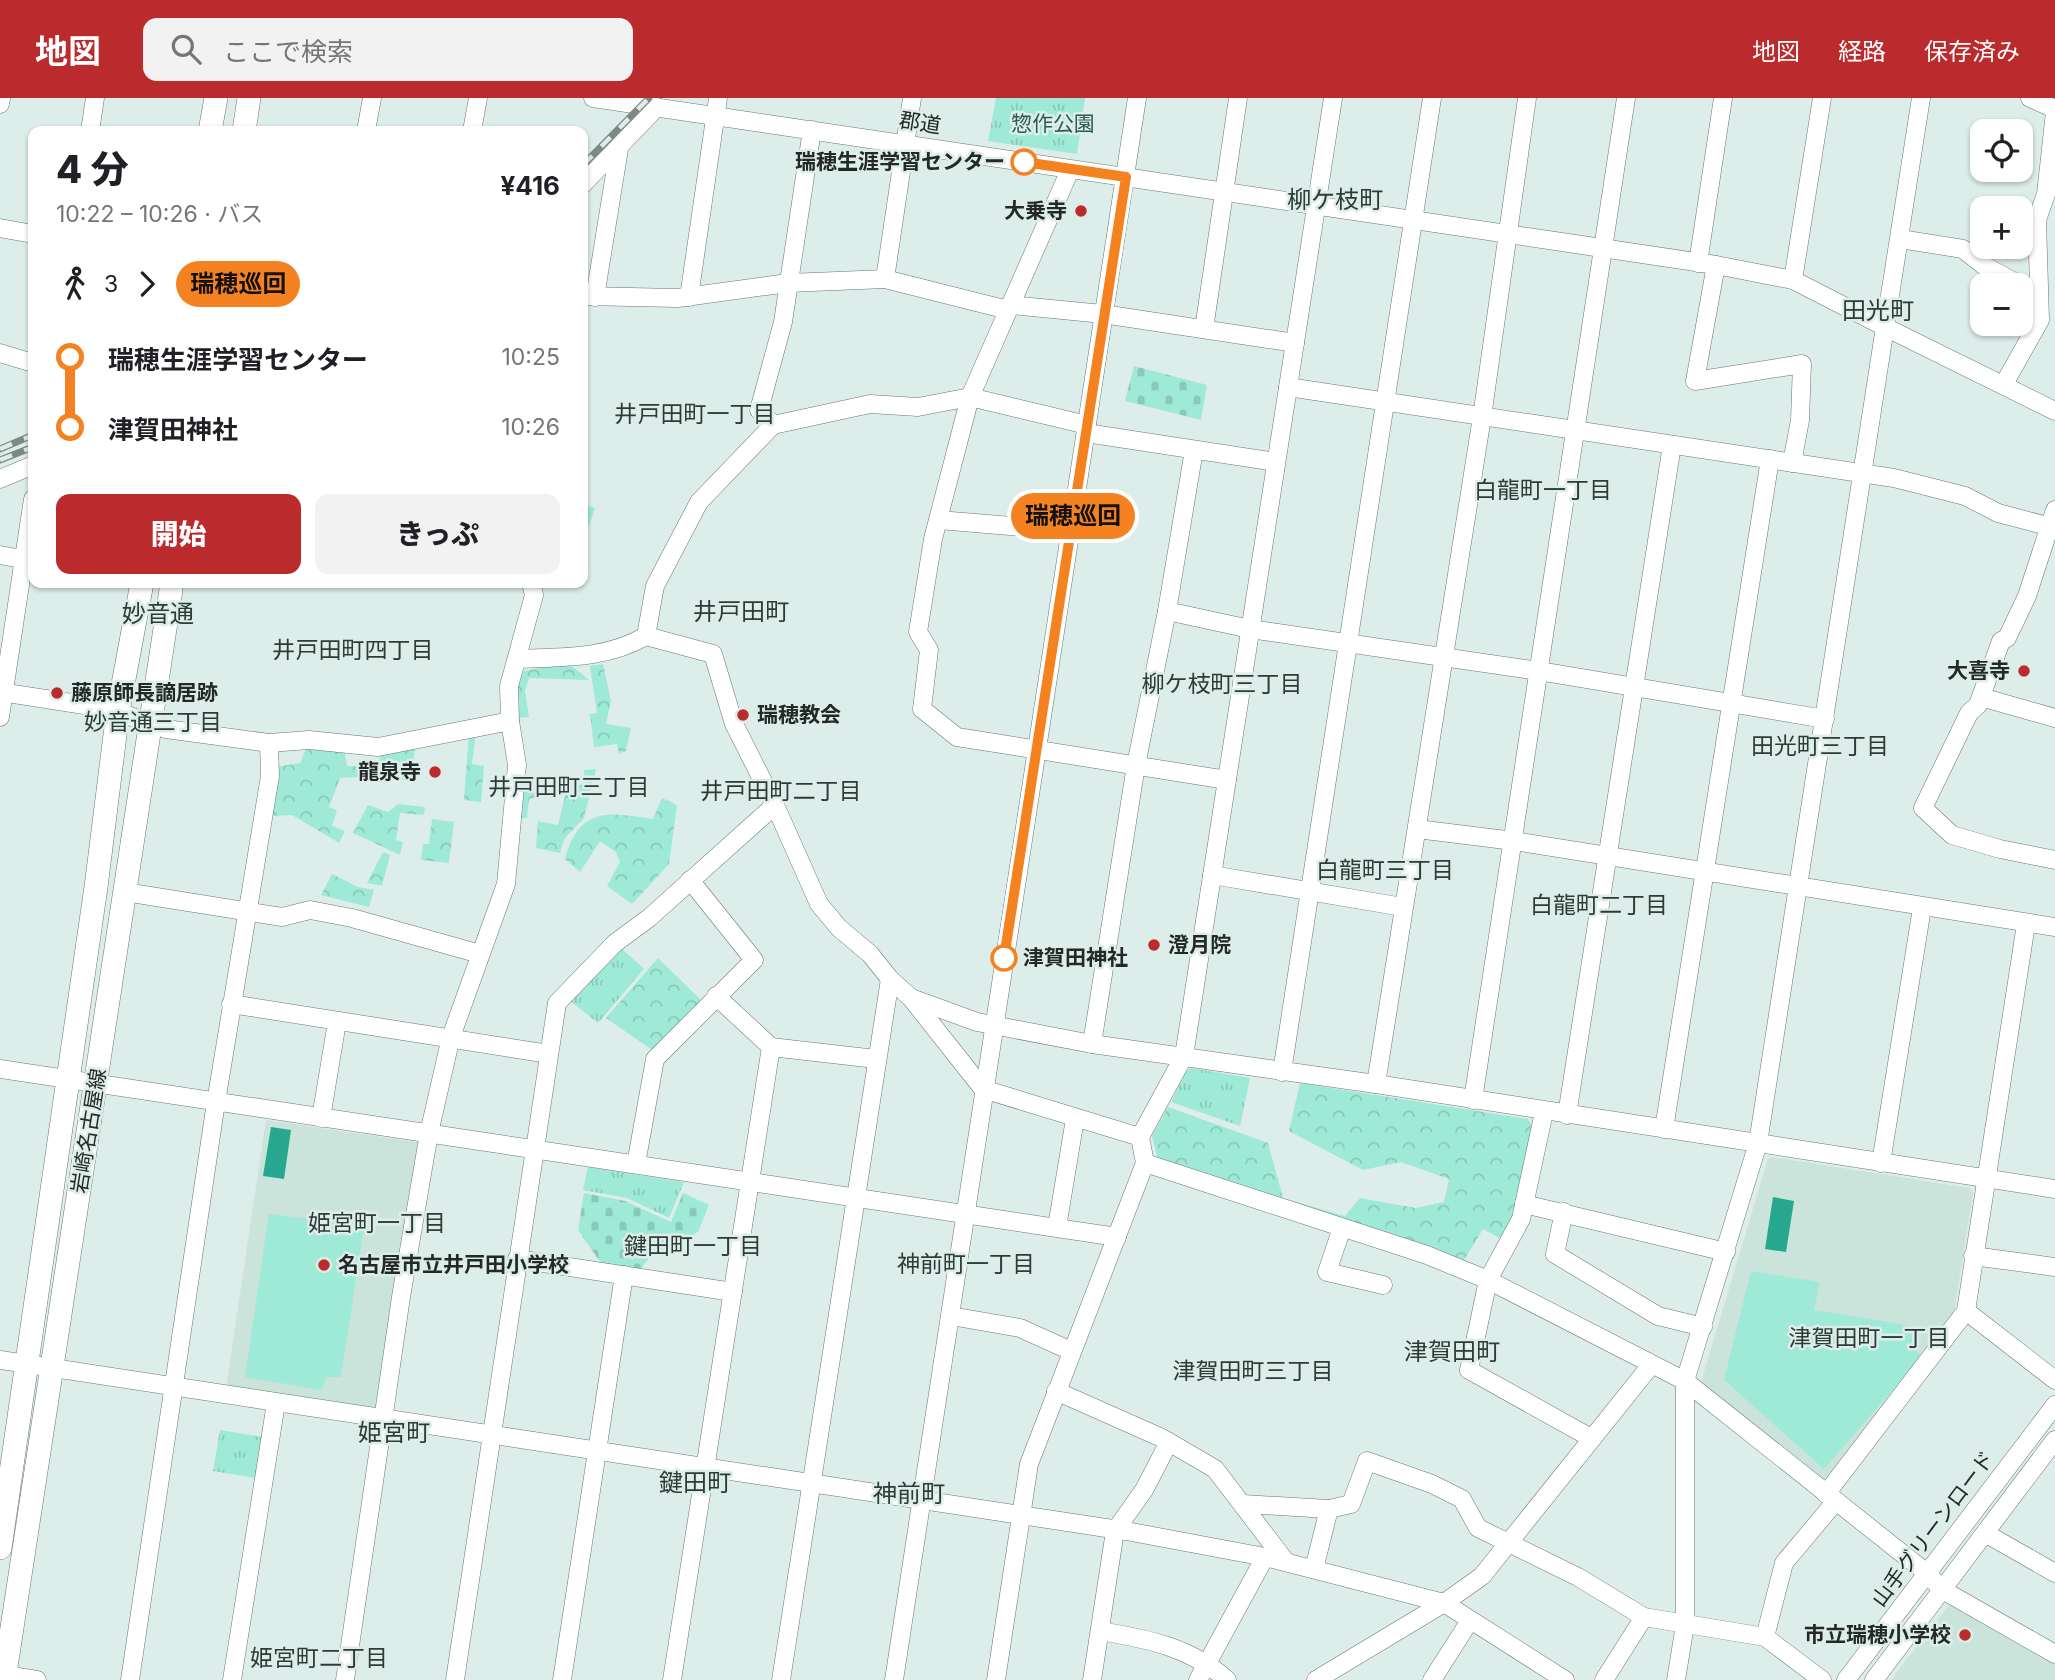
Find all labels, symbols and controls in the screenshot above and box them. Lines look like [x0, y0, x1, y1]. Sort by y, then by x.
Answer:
search box [143, 18, 633, 81]
icon: search [167, 30, 205, 68]
text: 地図 [35, 31, 101, 71]
text: ここで検索 [223, 36, 353, 67]
text: 地図 [1752, 37, 1800, 66]
text: 経路 [1838, 37, 1886, 66]
text: 保存済み [1924, 37, 2020, 66]
street label: 郡道 [897, 107, 943, 138]
park label: 惣作公園 [1011, 111, 1095, 136]
map controls [1970, 119, 2033, 336]
button: locate [1970, 119, 2033, 182]
text: 4 分 [56, 146, 128, 192]
place label: 瑞穂生涯学習センター [795, 149, 1005, 174]
marker: 瑞穂生涯学習センター [1011, 149, 1037, 175]
text: ¥416 [500, 170, 560, 201]
district label: 柳ケ枝町 [1287, 185, 1383, 214]
button: + [1970, 196, 2033, 259]
place label: 大乗寺 [1004, 198, 1067, 223]
text: 10:22 – 10:26 · バス [56, 200, 263, 228]
marker: 大乗寺 [1073, 203, 1089, 219]
icon: walk [56, 265, 94, 303]
icon: forward [128, 265, 166, 303]
text: 瑞穂巡回 [190, 269, 286, 298]
text: 3 [104, 270, 118, 298]
button: − [1970, 273, 2033, 336]
district label: 田光町 [1842, 296, 1914, 325]
text: 10:25 [502, 343, 560, 371]
text: 瑞穂生涯学習センター [108, 344, 368, 375]
district label: 井戸田町一丁目 [615, 400, 776, 428]
text: 10:26 [501, 413, 560, 441]
text: 津賀田神社 [108, 414, 238, 445]
district label: 白龍町一丁目 [1474, 476, 1612, 504]
line badge: 瑞穂巡回 [1024, 493, 1122, 539]
button: 開始 [56, 494, 301, 574]
button: きっぷ [315, 494, 560, 574]
text: 瑞穂巡回 [1025, 501, 1121, 530]
district label: 井戸田町 [693, 597, 789, 626]
district label: 妙音通 [122, 599, 194, 628]
district label: 井戸田町四丁目 [273, 636, 434, 664]
place label: 大喜寺 [1947, 658, 2010, 683]
marker: 大喜寺 [2016, 663, 2032, 679]
district label: 柳ケ枝町三丁目 [1142, 670, 1303, 698]
place label: 藤原師長謫居跡 [71, 680, 218, 705]
marker: 藤原師長謫居跡 [49, 685, 65, 701]
place label: 瑞穂教会 [757, 702, 841, 727]
marker: 瑞穂教会 [735, 707, 751, 723]
district label: 妙音通三丁目 [84, 708, 222, 736]
district label: 田光町三丁目 [1751, 732, 1889, 760]
place label: 龍泉寺 [358, 759, 421, 784]
marker: 龍泉寺 [427, 764, 443, 780]
district label: 井戸田町三丁目 [489, 773, 650, 801]
district label: 井戸田町二丁目 [701, 777, 862, 805]
district label: 白龍町三丁目 [1316, 856, 1454, 884]
district label: 白龍町二丁目 [1530, 891, 1668, 919]
place label: 澄月院 [1168, 932, 1231, 957]
marker: 澄月院 [1146, 937, 1162, 953]
marker: 津賀田神社 [991, 945, 1017, 971]
place label: 津賀田神社 [1023, 945, 1128, 970]
street label: 岩崎名古屋線 [66, 1067, 111, 1195]
district label: 姫宮町一丁目 [308, 1209, 446, 1237]
district label: 鍵田町一丁目 [624, 1232, 762, 1260]
district label: 神前町一丁目 [897, 1250, 1035, 1278]
place label: 名古屋市立井戸田小学校 [338, 1252, 569, 1277]
marker: 名古屋市立井戸田小学校 [316, 1257, 332, 1273]
district label: 津賀田町一丁目 [1789, 1324, 1950, 1352]
district label: 津賀田町 [1404, 1337, 1500, 1366]
district label: 津賀田町三丁目 [1173, 1357, 1334, 1385]
district label: 姫宮町 [358, 1418, 430, 1447]
street label: 山手グリーンロード [1866, 1446, 1999, 1611]
district label: 鍵田町 [659, 1468, 731, 1497]
district label: 神前町 [873, 1479, 945, 1508]
place label: 市立瑞穂小学校 [1804, 1622, 1951, 1647]
marker: 市立瑞穂小学校 [1957, 1627, 1973, 1643]
district label: 姫宮町二丁目 [250, 1644, 388, 1672]

